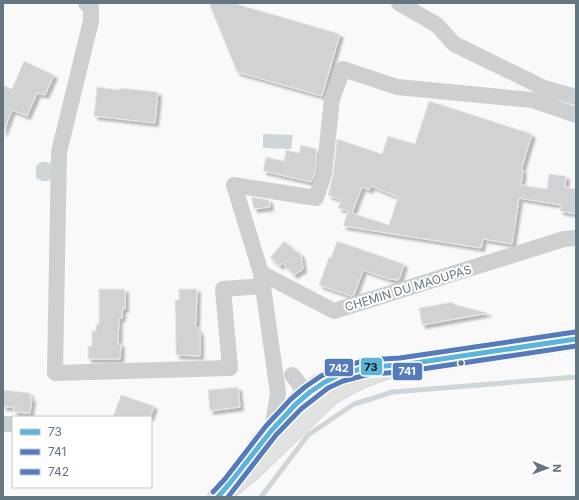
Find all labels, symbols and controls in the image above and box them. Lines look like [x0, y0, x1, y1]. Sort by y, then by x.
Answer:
street label: CHEMIN DU MAOUPAS [343, 261, 474, 314]
line badge: 73 [360, 357, 383, 376]
line badge: 742 [324, 358, 354, 377]
unlabelled marker [456, 358, 466, 368]
text: 73 [364, 360, 378, 374]
text: 742 [329, 361, 349, 375]
line badge: 741 [392, 362, 423, 381]
text: 741 [398, 364, 416, 378]
legend [12, 416, 152, 488]
text: 73 [48, 424, 62, 439]
text: 741 [48, 444, 67, 459]
north arrow [527, 448, 567, 488]
text: 742 [48, 464, 69, 479]
text: N [550, 464, 564, 472]

